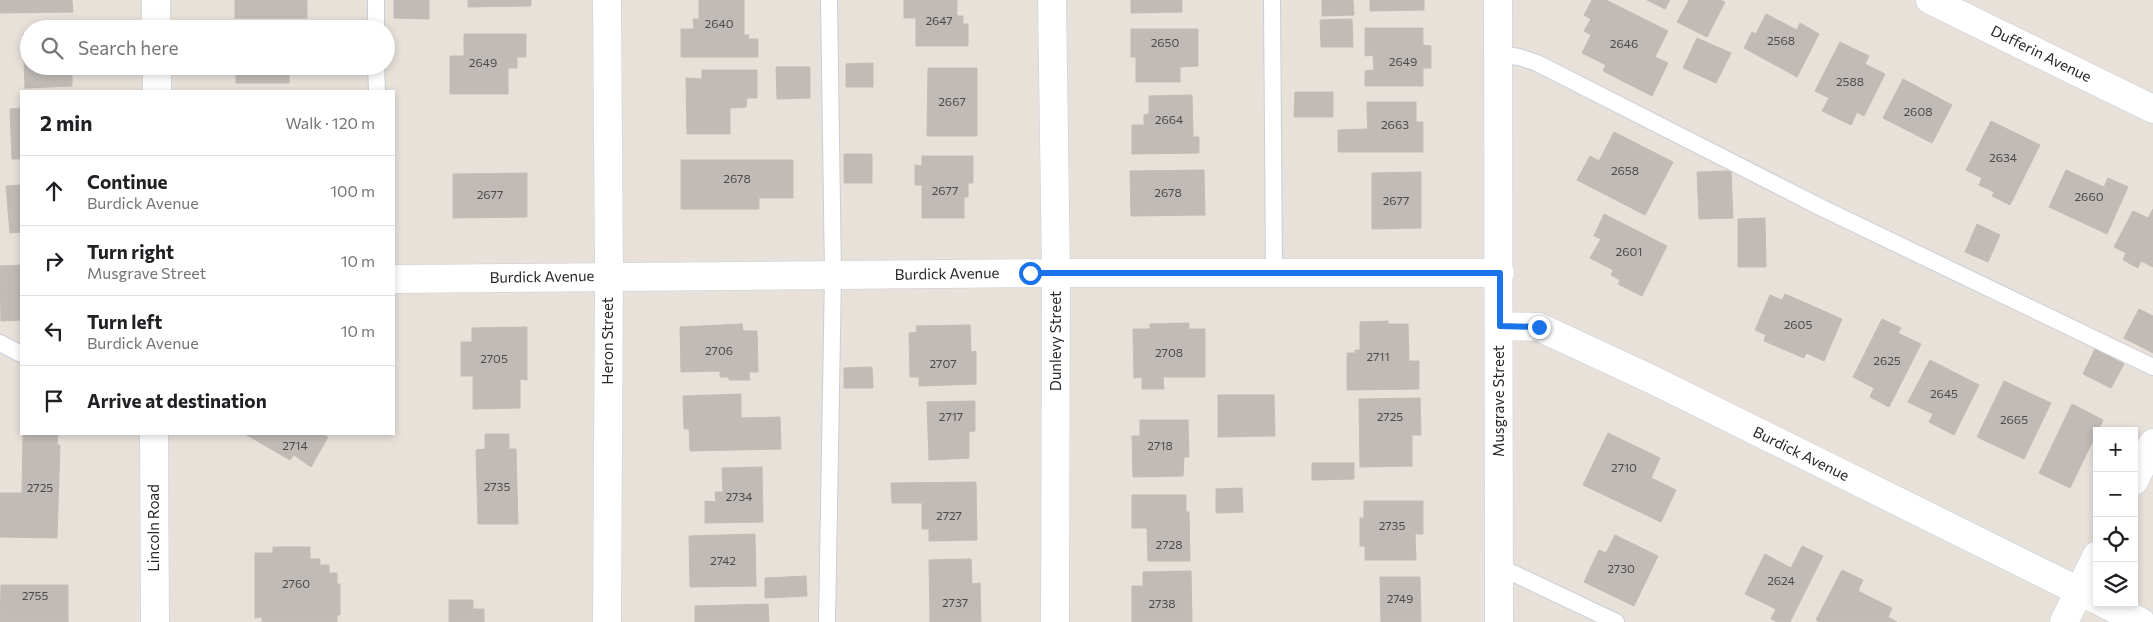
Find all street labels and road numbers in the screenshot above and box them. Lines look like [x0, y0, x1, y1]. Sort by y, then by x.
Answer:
street label: Dufferin Avenue [1988, 21, 2095, 85]
street label: Burdick Avenue [894, 263, 1000, 283]
street label: Burdick Avenue [489, 266, 595, 286]
street label: Dunlevy Street [1046, 291, 1064, 391]
street label: Heron Street [598, 297, 616, 385]
street label: Musgrave Street [1489, 345, 1507, 457]
street label: Burdick Avenue [1750, 422, 1853, 484]
street label: Lincoln Road [144, 484, 162, 572]

